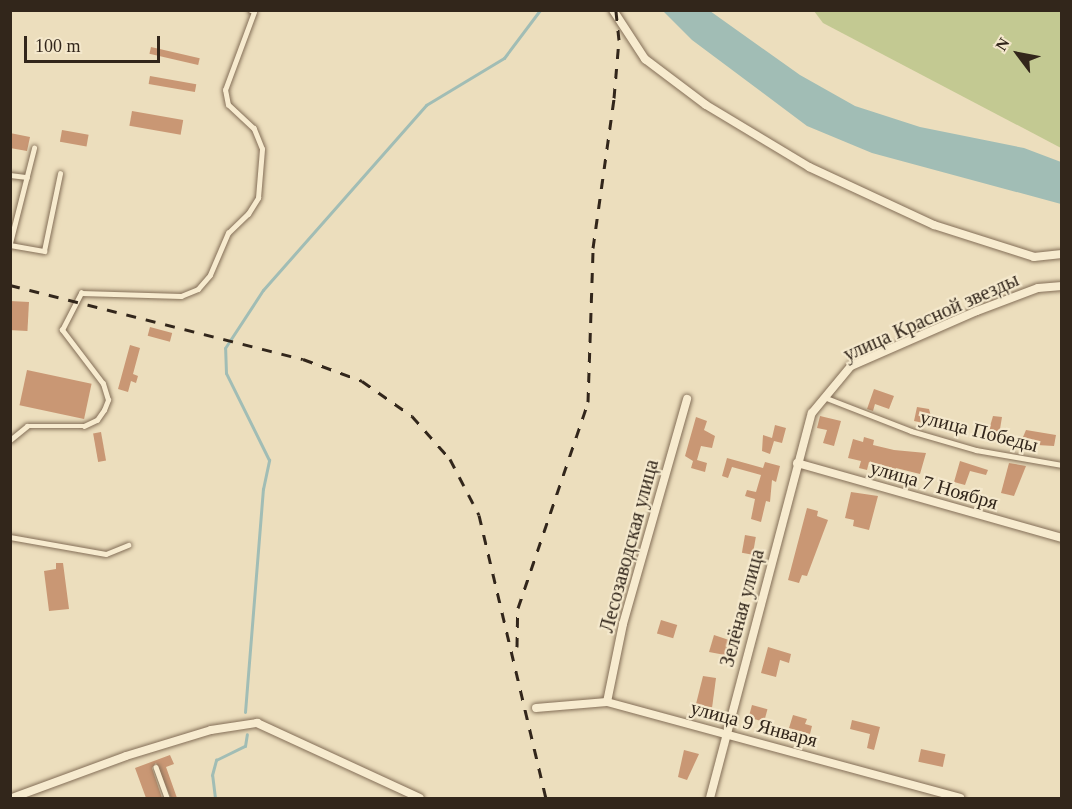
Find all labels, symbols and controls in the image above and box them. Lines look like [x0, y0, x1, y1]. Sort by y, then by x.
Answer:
scale bar [27, 24, 164, 62]
north arrow [988, 24, 1048, 84]
text: N [992, 35, 1013, 54]
text: 100 m [35, 36, 81, 56]
street label: улица Красной звезды [840, 268, 1022, 366]
street label: улица Победы [917, 405, 1041, 457]
street label: улица 7 Ноября [867, 455, 1001, 515]
street label: Лесозаводская улица [594, 457, 664, 635]
street label: Зелёная улица [715, 546, 769, 670]
street label: улица 9 Января [688, 695, 820, 753]

